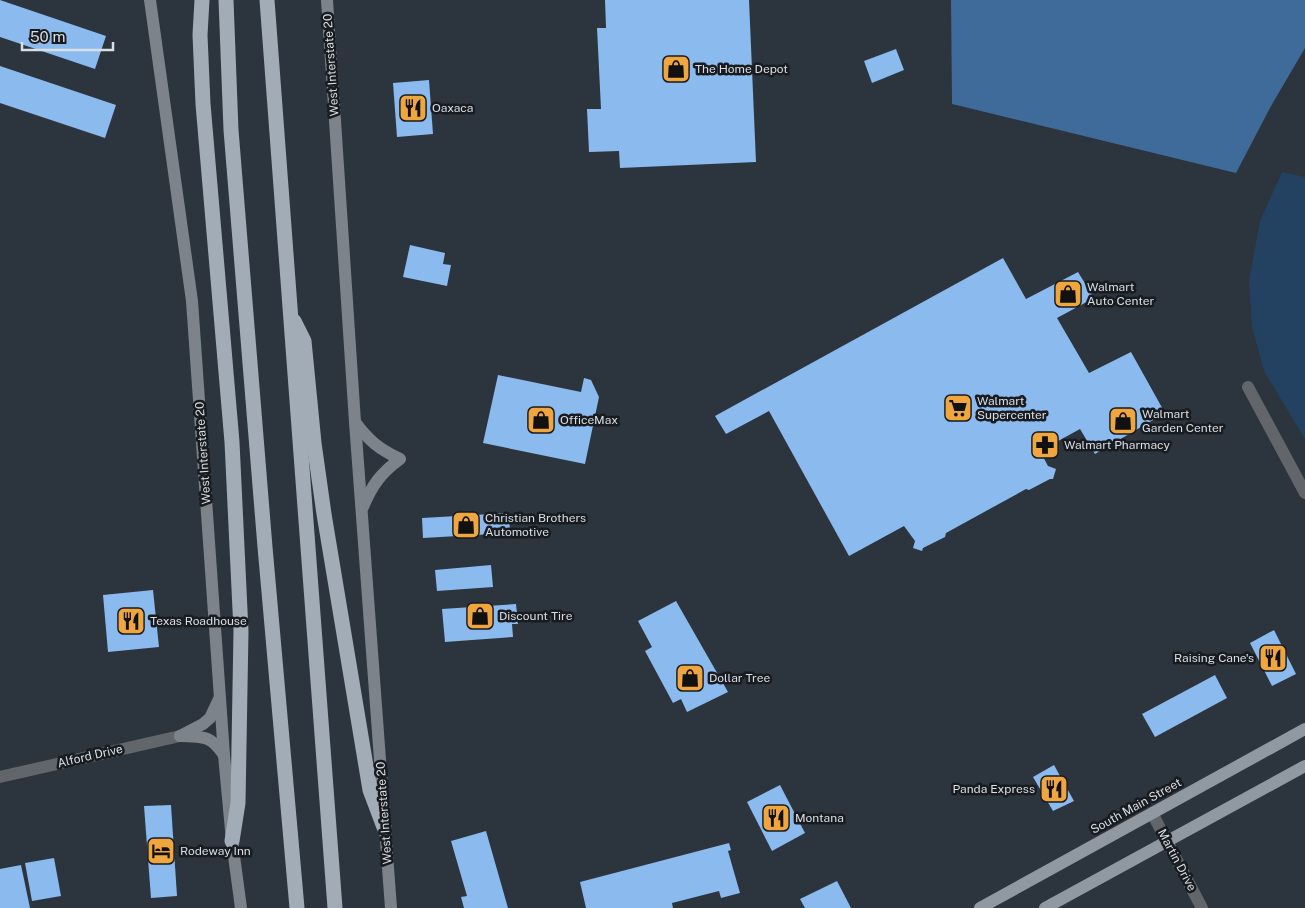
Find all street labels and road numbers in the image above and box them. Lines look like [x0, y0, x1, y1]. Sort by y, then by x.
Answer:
street label: West Interstate 20 [320, 13, 342, 117]
street label: West Interstate 20 [192, 401, 214, 505]
street label: Alford Drive [56, 742, 124, 770]
street label: West Interstate 20 [373, 761, 395, 865]
street label: South Main Street [1088, 775, 1184, 837]
street label: Martin Drive [1155, 827, 1199, 893]

